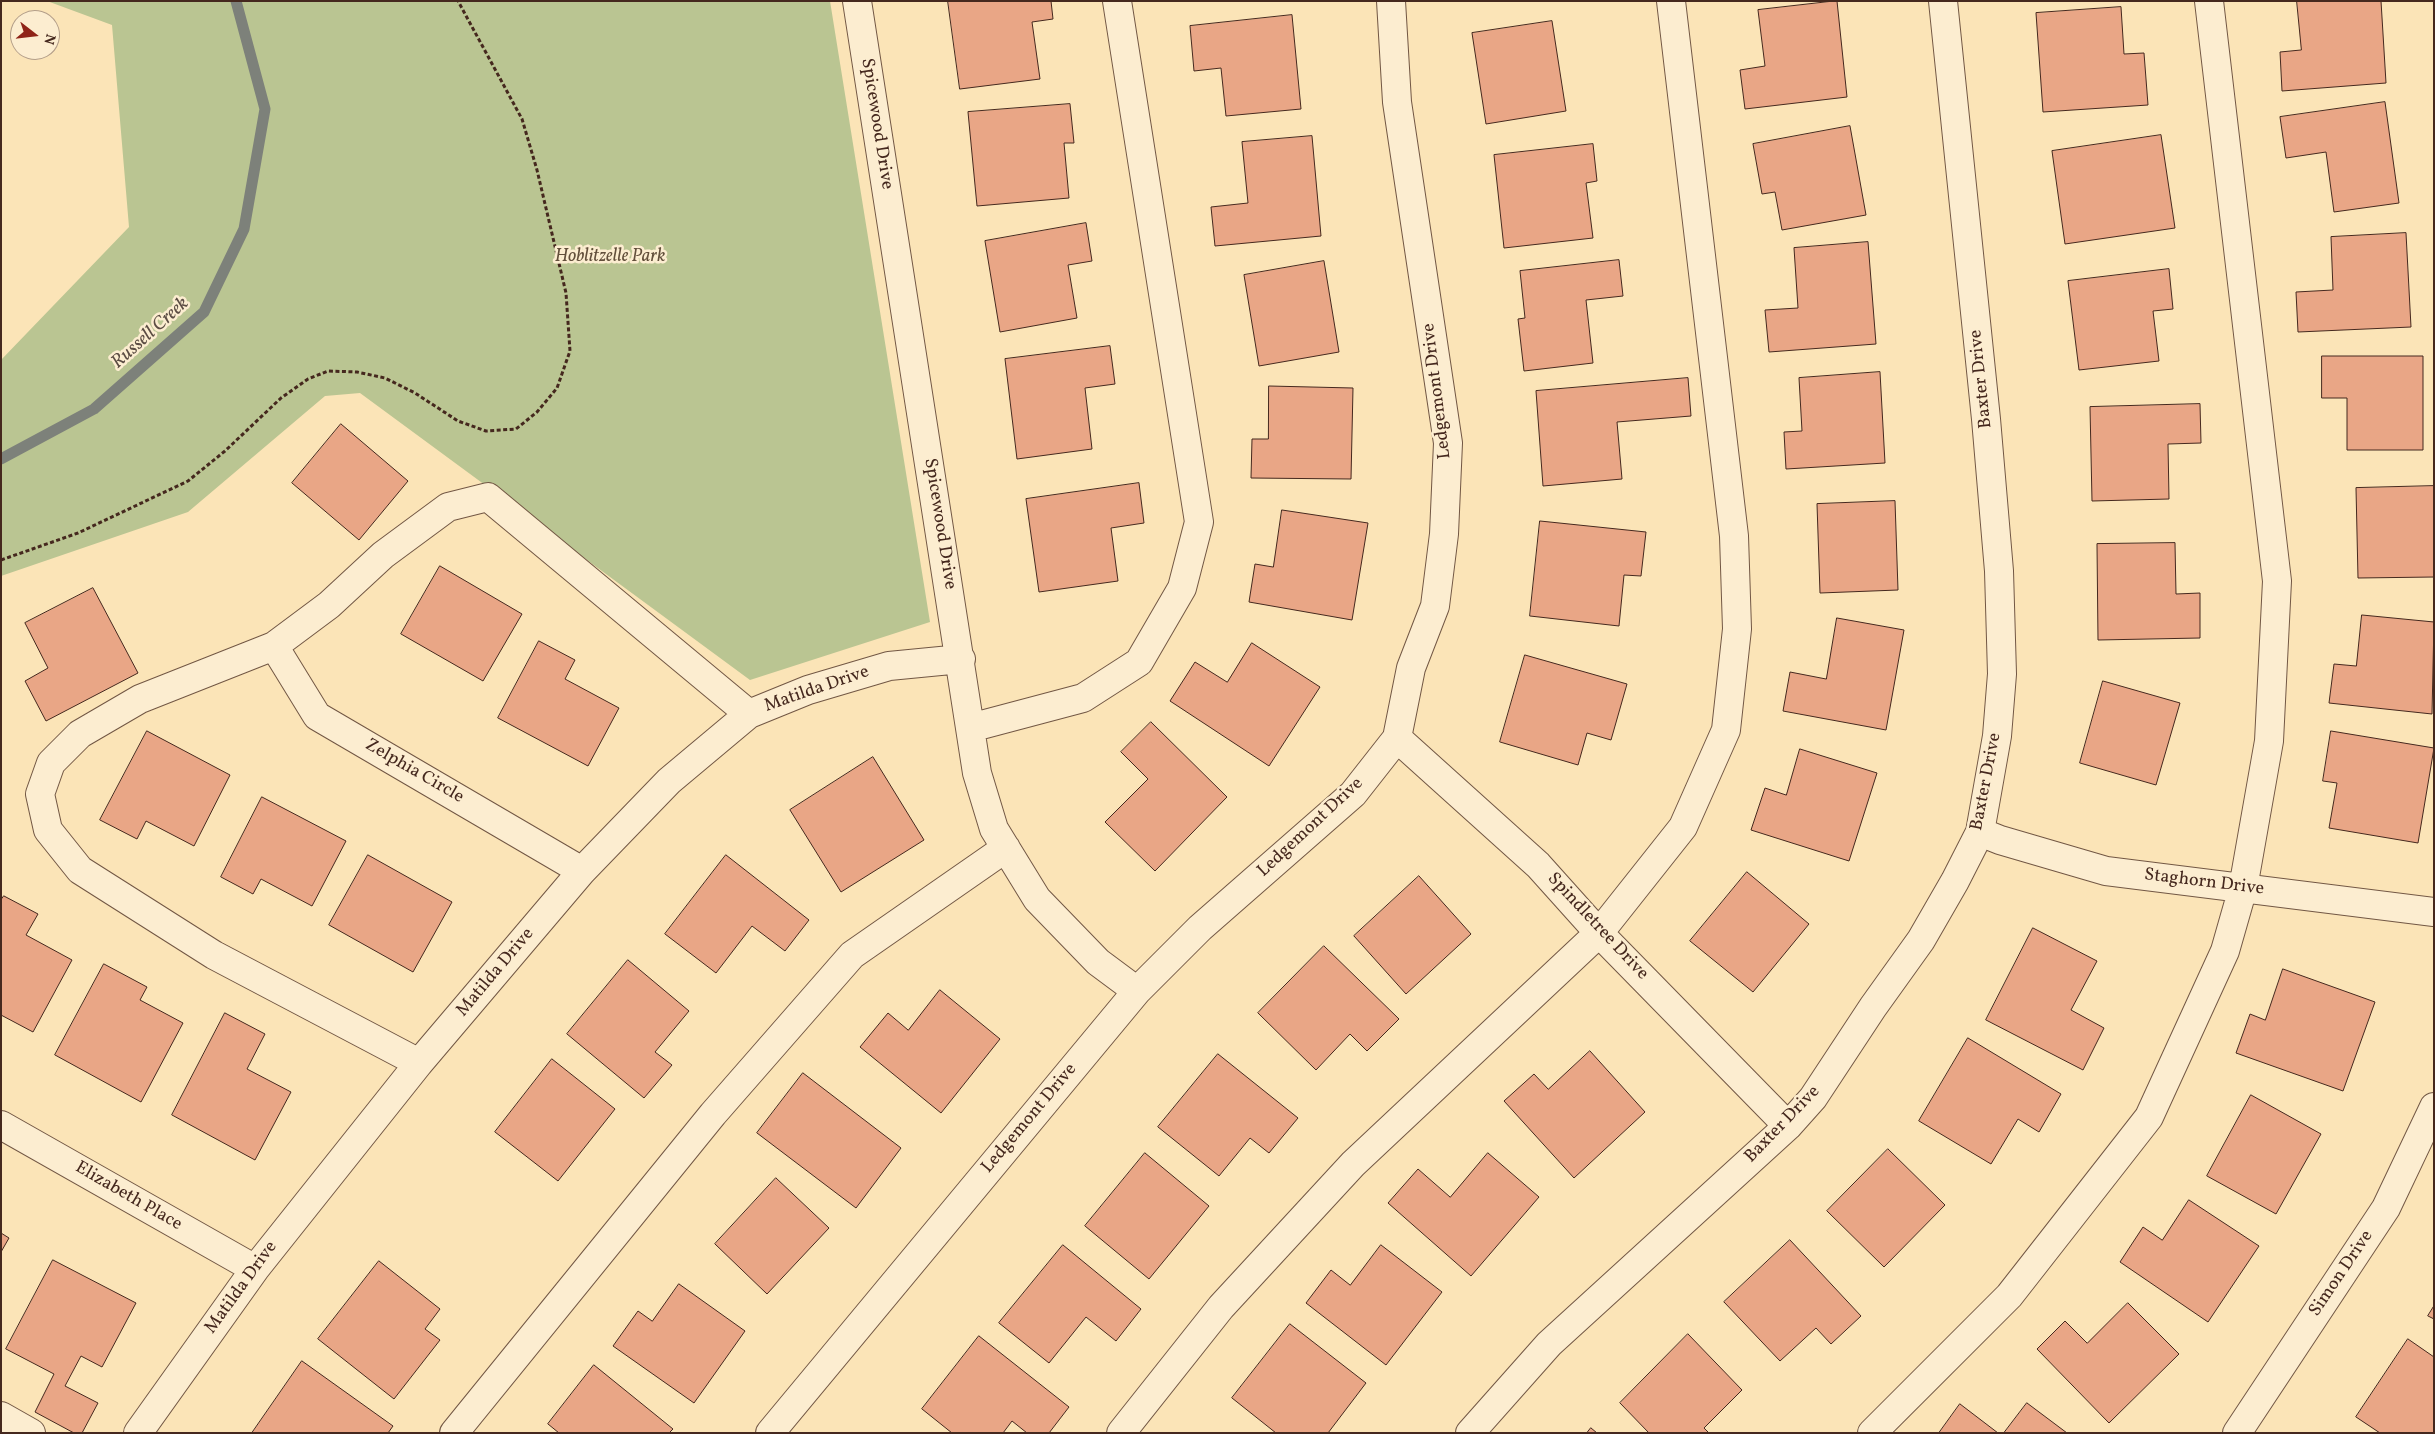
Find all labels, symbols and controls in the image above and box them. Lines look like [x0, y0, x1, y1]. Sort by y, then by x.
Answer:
north arrow [10, 10, 60, 60]
text: N [38, 31, 59, 46]
street label: Spicewood Drive [855, 57, 897, 191]
park label: Hoblitzelle Park [555, 247, 665, 269]
water label: Russell Creek [108, 293, 194, 375]
street label: Ledgemont Drive [1419, 322, 1457, 460]
street label: Baxter Drive [1966, 329, 1998, 429]
street label: Spicewood Drive [918, 457, 960, 591]
street label: Matilda Drive [762, 662, 872, 718]
street label: Baxter Drive [1967, 731, 2007, 833]
street label: Zelphia Circle [361, 735, 467, 809]
street label: Ledgemont Drive [1254, 774, 1368, 882]
street label: Staghorn Drive [2143, 865, 2265, 901]
street label: Spindletree Drive [1542, 869, 1652, 985]
street label: Matilda Drive [453, 924, 539, 1022]
street label: Ledgemont Drive [978, 1060, 1082, 1178]
street label: Baxter Drive [1741, 1082, 1825, 1168]
street label: Elizabeth Place [71, 1158, 185, 1236]
street label: Simon Drive [2305, 1227, 2379, 1321]
street label: Matilda Drive [201, 1237, 283, 1339]

